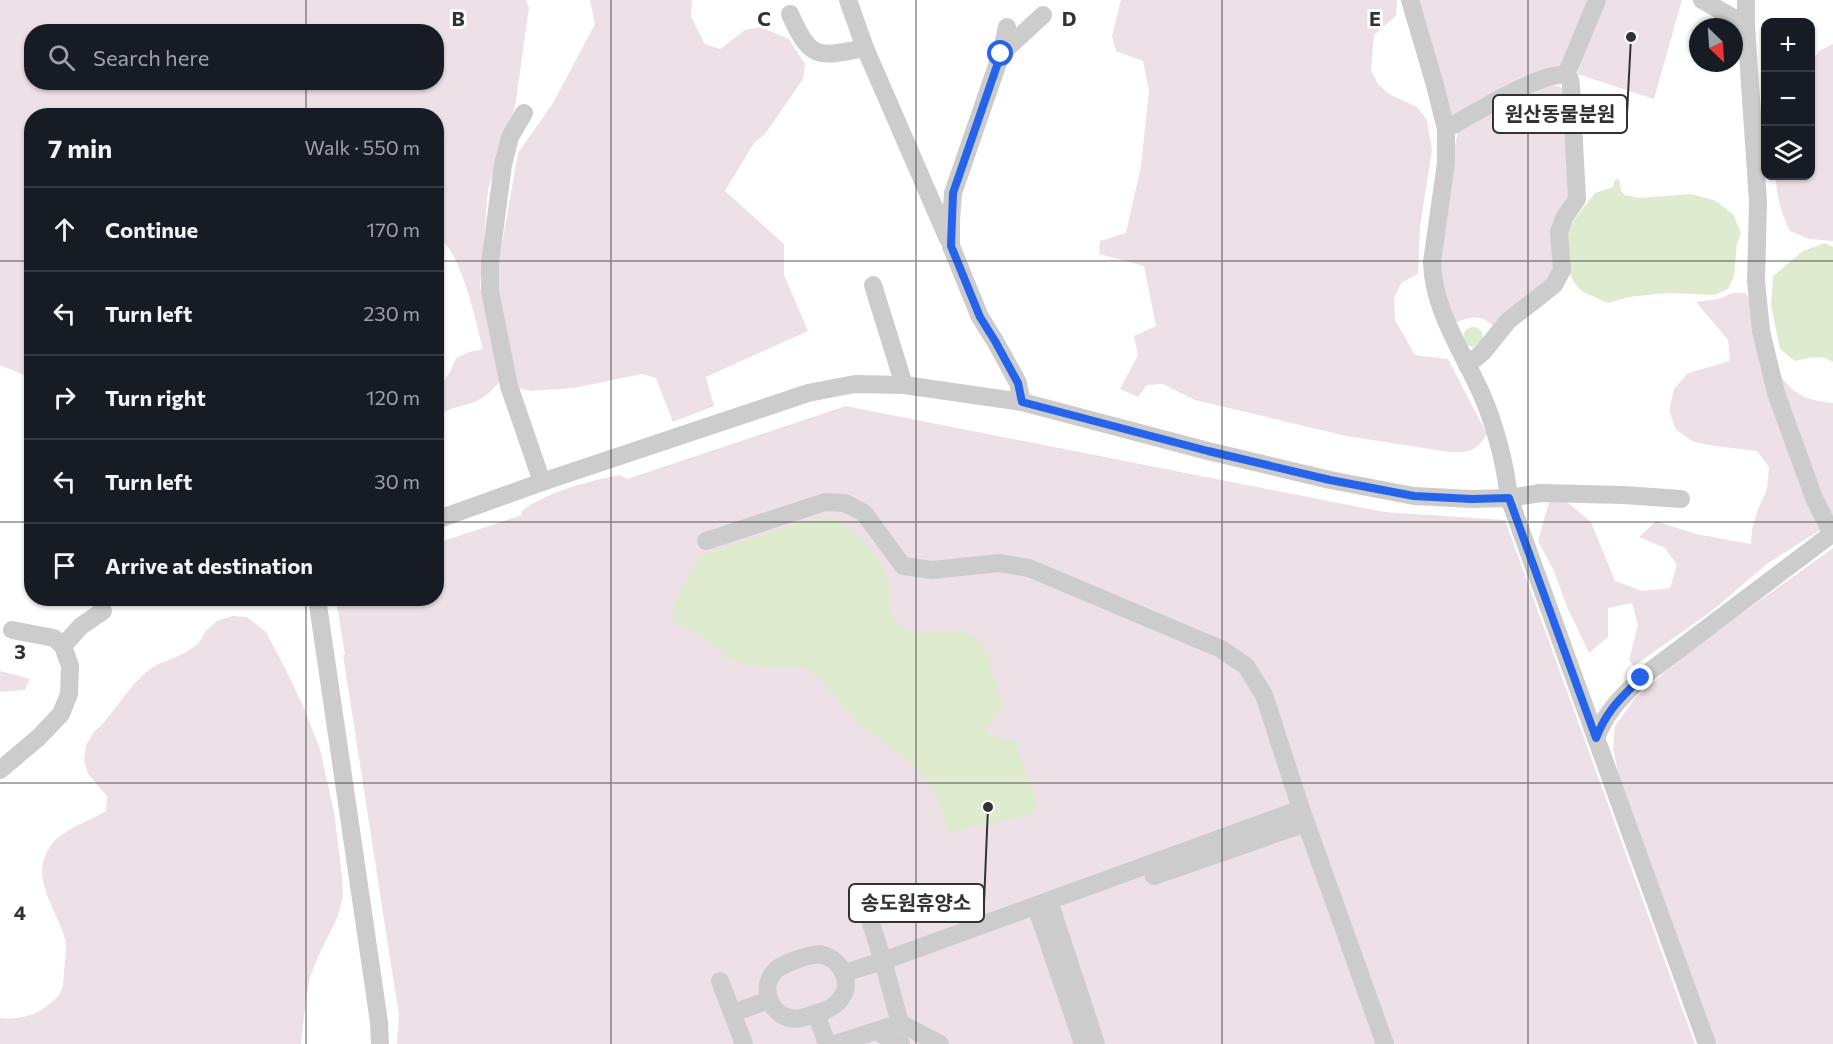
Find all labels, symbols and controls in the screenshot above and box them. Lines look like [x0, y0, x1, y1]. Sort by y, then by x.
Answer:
text: B [451, 6, 465, 30]
text: C [757, 6, 771, 30]
text: D [1062, 6, 1076, 30]
text: E [1369, 6, 1381, 30]
north arrow [1689, 18, 1743, 72]
map controls [1761, 18, 1815, 180]
button: + [1761, 18, 1815, 72]
search box [24, 24, 444, 90]
route start [987, 40, 1013, 66]
icon: search [45, 41, 78, 74]
text: Search here [93, 44, 209, 71]
button: − [1761, 72, 1815, 126]
callout: 원산동물분원 [1493, 95, 1627, 133]
text: 원산동물분원 [1505, 101, 1615, 125]
button: layers [1761, 126, 1815, 180]
text: 7 min [48, 132, 112, 163]
text: Walk · 550 m [305, 135, 420, 159]
icon: ahead [48, 213, 81, 246]
text: Continue [105, 216, 198, 243]
text: 170 m [367, 217, 420, 241]
icon: left [48, 297, 81, 330]
text: Turn left [105, 300, 192, 327]
text: 230 m [363, 301, 420, 325]
icon: right [48, 381, 81, 414]
text: Turn right [105, 384, 206, 411]
text: 120 m [366, 385, 420, 409]
icon: left [48, 465, 81, 498]
text: Turn left [105, 468, 192, 495]
text: 30 m [374, 469, 420, 493]
icon: arrive [48, 549, 81, 582]
text: Arrive at destination [105, 552, 313, 579]
text: 3 [14, 639, 26, 663]
route end [1627, 664, 1653, 690]
callout: 송도원휴양소 [849, 884, 984, 922]
text: 송도원휴양소 [861, 890, 971, 914]
text: 4 [14, 900, 26, 924]

